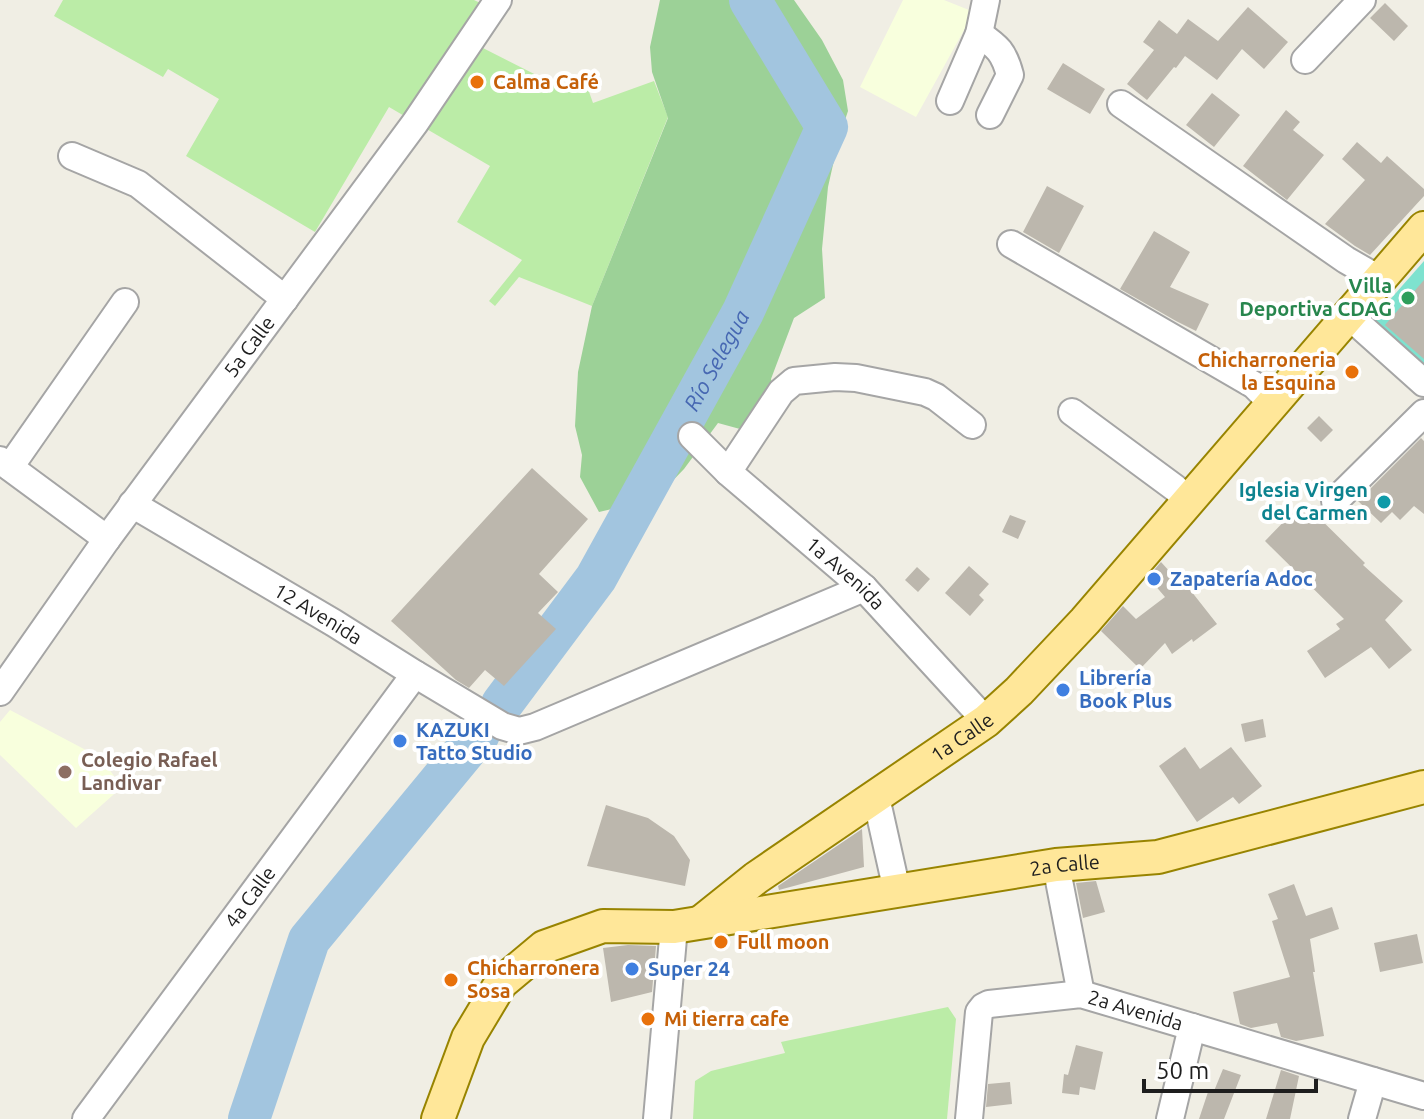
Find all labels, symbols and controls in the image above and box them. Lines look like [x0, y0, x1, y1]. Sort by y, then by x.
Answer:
place label: Calma Café [493, 70, 599, 93]
marker: Calma Café [468, 73, 486, 91]
place label: Villa Deportiva CDAG [1239, 274, 1392, 320]
marker: Villa Deportiva CDAG [1399, 289, 1417, 307]
water label: Río Selegua [678, 305, 754, 415]
street label: 5a Calle [219, 311, 279, 381]
place label: Chicharroneria la Esquina [1197, 348, 1336, 394]
marker: Chicharroneria la Esquina [1343, 363, 1361, 381]
place label: Iglesia Virgen del Carmen [1239, 478, 1368, 524]
marker: Iglesia Virgen del Carmen [1375, 493, 1393, 511]
street label: 1a Avenida [802, 532, 890, 614]
place label: Zapatería Adoc [1170, 567, 1313, 590]
marker: Zapatería Adoc [1145, 570, 1163, 588]
street label: 12 Avenida [270, 578, 367, 649]
place label: Librería Book Plus [1079, 666, 1172, 712]
marker: Librería Book Plus [1054, 681, 1072, 699]
street label: 1a Calle [926, 708, 998, 766]
place label: KAZUKI Tatto Studio [416, 718, 533, 764]
marker: KAZUKI Tatto Studio [391, 732, 409, 750]
place label: Colegio Rafael Landivar [81, 748, 217, 794]
marker: Colegio Rafael Landivar [56, 763, 74, 781]
street label: 2a Calle [1028, 850, 1101, 880]
street label: 4a Calle [220, 862, 280, 932]
place label: Full moon [737, 930, 829, 953]
marker: Full moon [712, 933, 730, 951]
place label: Chicharronera Sosa [467, 956, 600, 1002]
place label: Super 24 [648, 957, 730, 980]
marker: Super 24 [623, 960, 641, 978]
marker: Chicharronera Sosa [442, 971, 460, 989]
street label: 2a Avenida [1085, 985, 1186, 1035]
place label: Mi tierra cafe [664, 1007, 790, 1030]
marker: Mi tierra cafe [639, 1010, 657, 1028]
scale bar [1144, 1043, 1316, 1093]
text: 50 m [1156, 1057, 1209, 1084]

